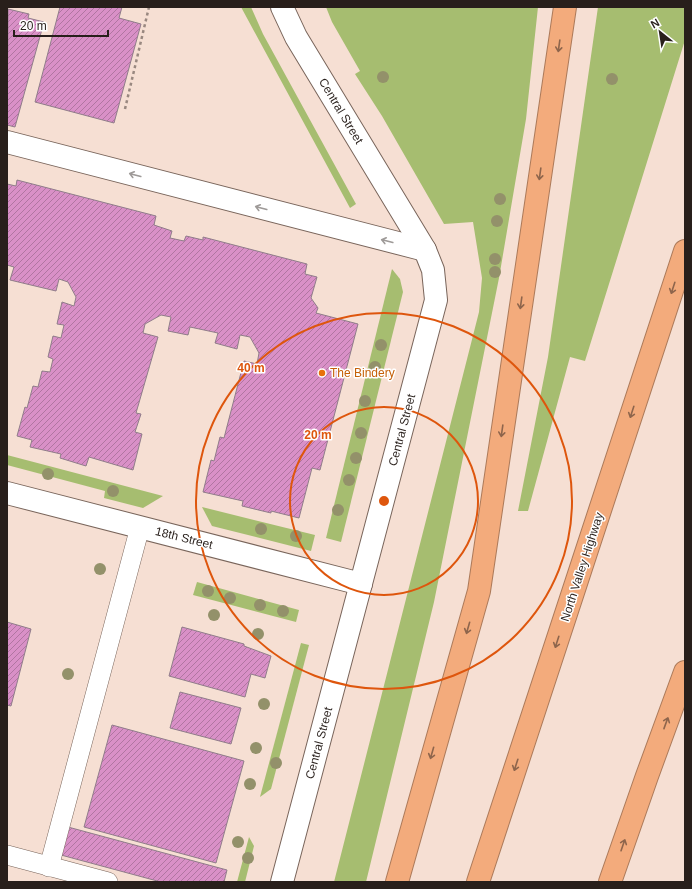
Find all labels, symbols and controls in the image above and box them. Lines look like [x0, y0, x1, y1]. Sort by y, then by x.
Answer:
scale bar [14, 12, 108, 38]
north arrow [640, 12, 680, 52]
text: N [649, 16, 661, 31]
text: 20 m [20, 19, 47, 33]
one-way arrow [555, 39, 563, 52]
street label: Central Street [316, 76, 366, 147]
one-way arrow [536, 167, 544, 180]
one-way arrow [129, 171, 142, 178]
one-way arrow [255, 204, 268, 211]
one-way arrow [381, 236, 394, 244]
one-way arrow [669, 282, 676, 295]
one-way arrow [517, 296, 525, 309]
text: 40 m [237, 361, 265, 375]
place label: The Bindery [330, 366, 395, 380]
marker: The Bindery [317, 368, 327, 378]
street label: Central Street [386, 392, 419, 468]
one-way arrow [628, 405, 636, 417]
one-way arrow [498, 425, 506, 438]
text: 20 m [304, 428, 332, 442]
centre of rings [377, 494, 391, 508]
street label: North Valley Highway [558, 511, 606, 623]
street label: 18th Street [154, 524, 215, 552]
one-way arrow [464, 622, 471, 635]
one-way arrow [553, 635, 560, 648]
street label: Central Street [303, 705, 336, 781]
one-way arrow [663, 717, 671, 729]
one-way arrow [428, 747, 436, 760]
one-way arrow [512, 759, 520, 771]
one-way arrow [620, 839, 627, 852]

